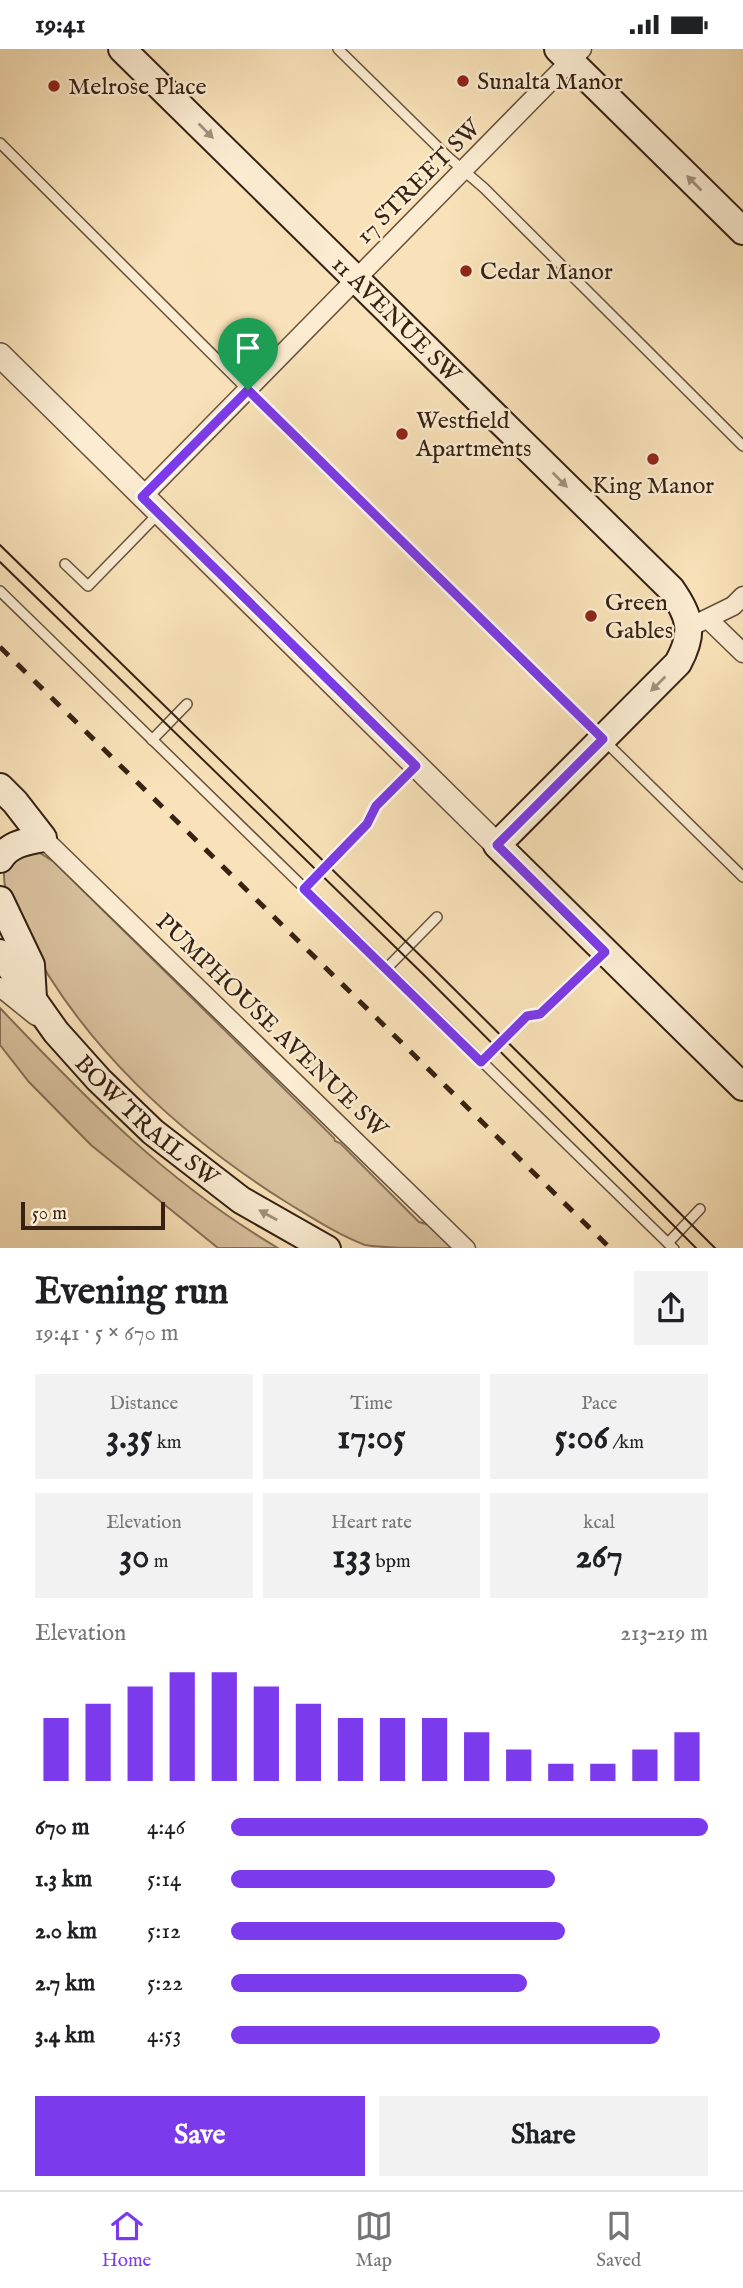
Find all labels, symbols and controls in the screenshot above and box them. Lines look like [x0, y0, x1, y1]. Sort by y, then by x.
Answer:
text: 19:41 [35, 8, 85, 41]
place label: Sunalta Manor [477, 67, 623, 98]
place label: Melrose Place [68, 72, 207, 103]
marker: Sunalta Manor [455, 73, 471, 89]
marker: Melrose Place [46, 78, 62, 94]
street label: 17 STREET SW [350, 112, 489, 251]
one-way arrow [197, 123, 214, 139]
one-way arrow [686, 174, 703, 191]
street label: 11 AVENUE SW [324, 250, 467, 391]
place label: Cedar Manor [480, 257, 613, 288]
marker: Cedar Manor [458, 263, 474, 279]
pin [218, 318, 278, 390]
icon: arrive [229, 329, 267, 367]
place label: Westfield Apartments [415, 406, 532, 465]
marker: Westfield Apartments [394, 426, 410, 442]
marker: King Manor [645, 451, 661, 467]
place label: King Manor [592, 471, 714, 502]
one-way arrow [552, 472, 568, 488]
place label: Green Gables [605, 588, 673, 647]
marker: Green Gables [583, 608, 599, 624]
one-way arrow [650, 676, 667, 692]
street label: PUMPHOUSE AVENUE SW [148, 907, 394, 1146]
street label: BOW TRAIL SW [67, 1049, 225, 1195]
scale bar [21, 1199, 164, 1231]
text: 50 m [32, 1202, 67, 1226]
one-way arrow [258, 1209, 278, 1221]
text: Evening run [35, 1269, 229, 1317]
button: share [634, 1271, 708, 1345]
text: 19:41 · 5 × 670 m [35, 1319, 179, 1348]
text: Distance [109, 1392, 178, 1416]
text: Time [350, 1392, 393, 1416]
text: Pace [581, 1392, 617, 1416]
text: 3.35 [106, 1416, 153, 1461]
text: 17:05 [337, 1416, 406, 1461]
text: 5:06 [554, 1416, 608, 1461]
text: km [153, 1431, 182, 1455]
text: /km [608, 1431, 644, 1455]
text: Elevation [106, 1511, 182, 1535]
text: Heart rate [331, 1511, 412, 1535]
text: kcal [583, 1511, 615, 1535]
text: 30 [119, 1535, 150, 1580]
text: 133 [332, 1535, 371, 1580]
text: 267 [575, 1535, 623, 1580]
text: m [150, 1550, 168, 1574]
text: bpm [371, 1550, 411, 1574]
text: Elevation [35, 1619, 126, 1648]
text: 213–219 m [620, 1619, 708, 1648]
text: 670 m [35, 1813, 90, 1842]
text: 4:46 [147, 1813, 185, 1842]
text: 1.3 km [35, 1865, 92, 1894]
text: 5:14 [147, 1865, 181, 1894]
text: 2.0 km [35, 1917, 97, 1946]
text: 5:12 [147, 1917, 181, 1946]
text: 2.7 km [35, 1969, 95, 1998]
text: 5:22 [147, 1969, 183, 1998]
text: 3.4 km [35, 2021, 95, 2050]
text: 4:53 [147, 2021, 181, 2050]
button: Save [35, 2096, 365, 2176]
button: Share [379, 2096, 708, 2176]
tab: Home [102, 2207, 151, 2273]
tab: Map [355, 2207, 393, 2273]
tab: Saved [596, 2207, 641, 2273]

